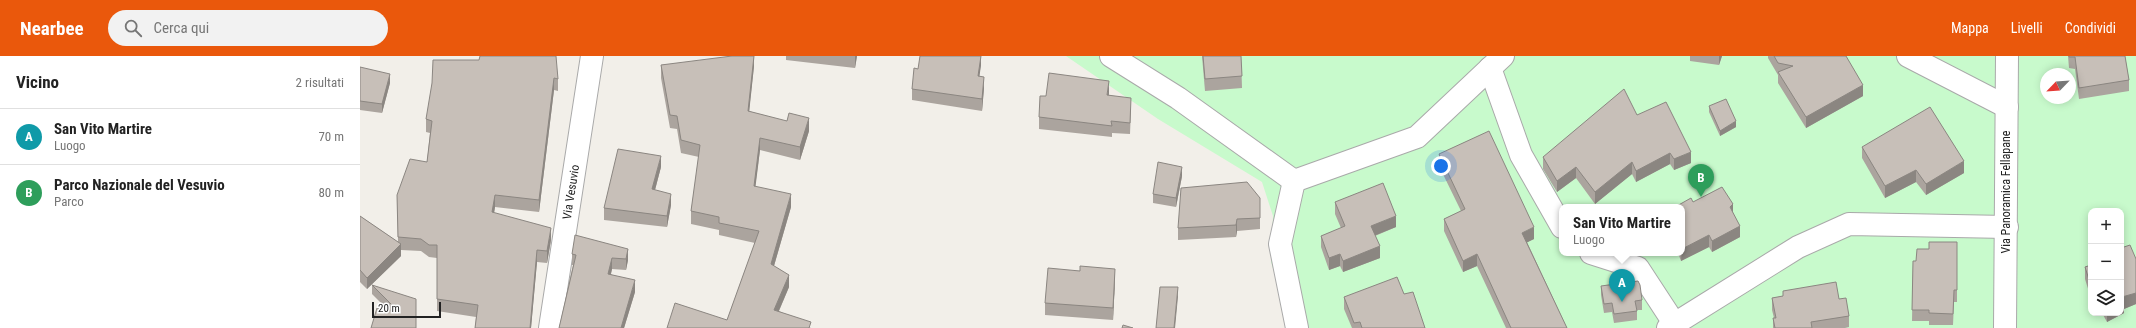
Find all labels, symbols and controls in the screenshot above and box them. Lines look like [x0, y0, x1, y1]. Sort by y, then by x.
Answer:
search box [108, 10, 388, 46]
text: Nearbee [20, 17, 84, 40]
icon: search [122, 17, 144, 39]
text: Cerca qui [154, 19, 209, 37]
text: Mappa [1951, 20, 1989, 36]
text: Livelli [2011, 20, 2043, 36]
text: Condividi [2065, 20, 2116, 36]
north arrow [2040, 68, 2076, 104]
text: Vicino [16, 72, 59, 92]
text: 2 risultati [296, 75, 344, 90]
text: San Vito Martire [54, 120, 152, 138]
text: A [25, 129, 33, 144]
text: 70 m [318, 129, 344, 144]
street label: Via Panoramica Fellapane [1999, 130, 2013, 253]
text: Luogo [54, 138, 86, 153]
your location [1431, 156, 1451, 176]
street label: Via Vesuvio [560, 164, 582, 220]
pin: B [1688, 164, 1714, 197]
text: Parco Nazionale del Vesuvio [54, 176, 225, 194]
text: B [25, 185, 33, 200]
text: 80 m [318, 185, 344, 200]
text: Parco [54, 194, 84, 209]
popup [1559, 204, 1685, 256]
map controls [2088, 208, 2124, 316]
button: + [2088, 208, 2124, 244]
text: San Vito Martire [1573, 214, 1671, 232]
text: Luogo [1573, 232, 1605, 247]
button: − [2088, 244, 2124, 280]
pin: A [1609, 269, 1635, 302]
button: layers [2088, 280, 2124, 316]
scale bar [372, 300, 441, 319]
text: 20 m [378, 302, 400, 315]

